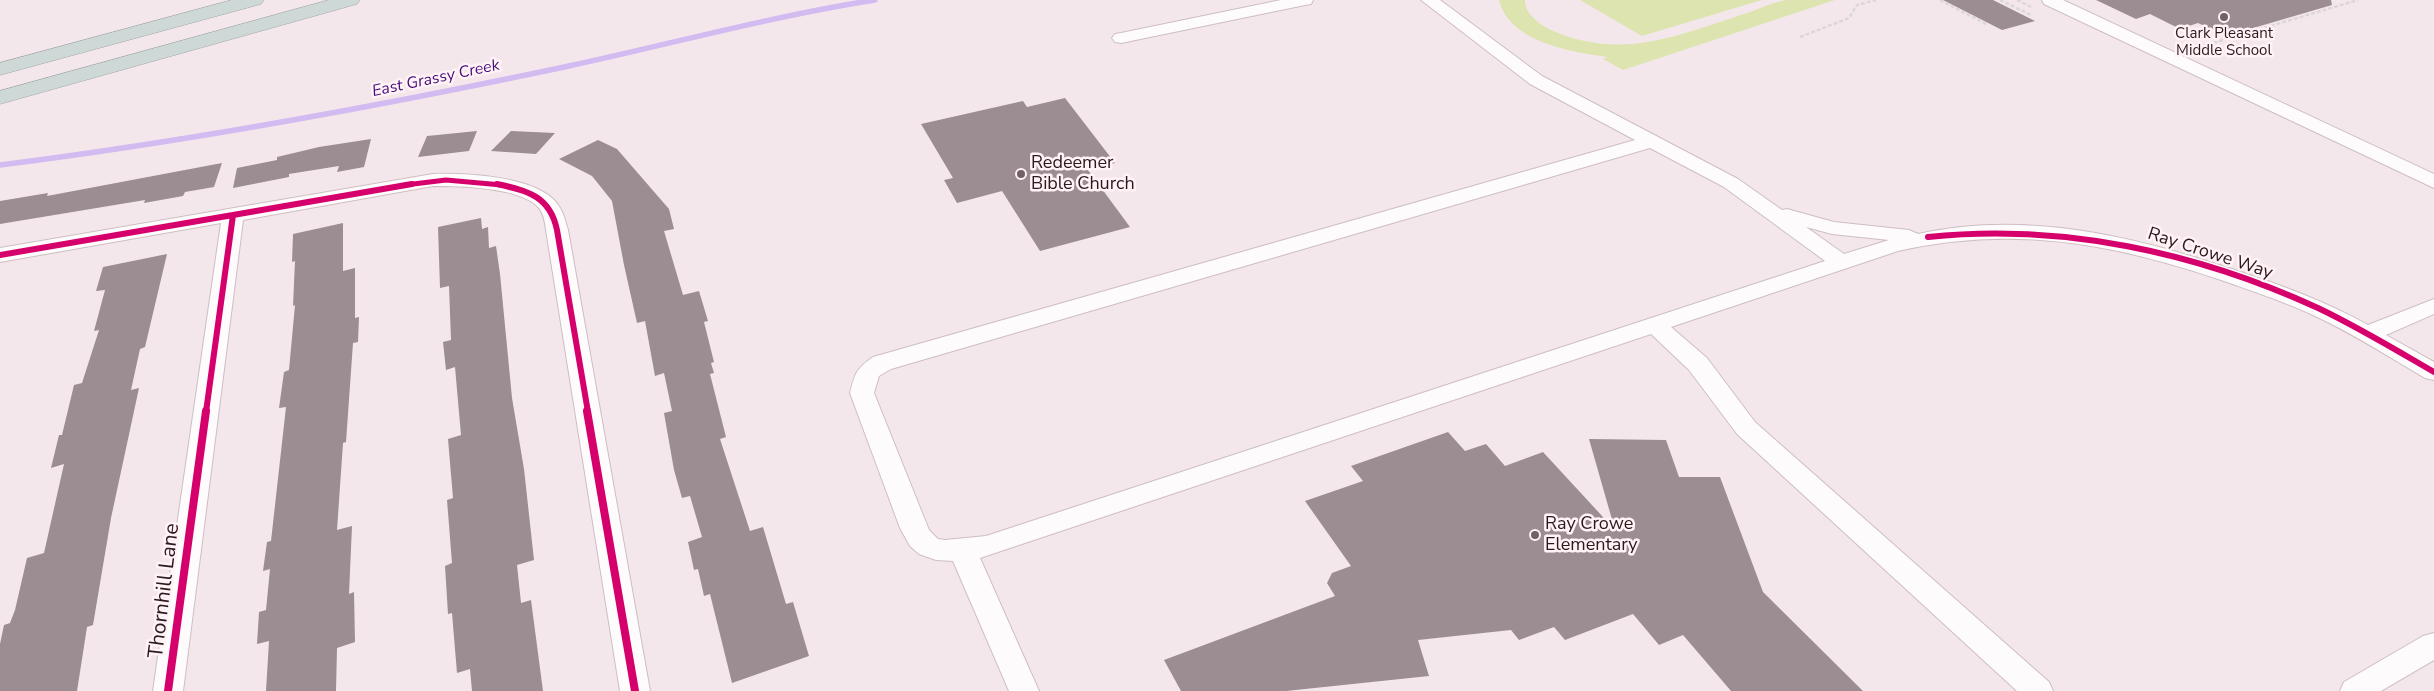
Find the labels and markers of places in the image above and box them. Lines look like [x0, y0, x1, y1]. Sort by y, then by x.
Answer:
marker: Clark Pleasant Middle School [2218, 11, 2230, 23]
place label: Clark Pleasant Middle School [2175, 25, 2273, 60]
place label: Redeemer Bible Church [1031, 153, 1135, 195]
marker: Redeemer Bible Church [1015, 168, 1027, 180]
place label: Ray Crowe Elementary [1545, 514, 1638, 556]
marker: Ray Crowe Elementary [1529, 529, 1541, 541]

